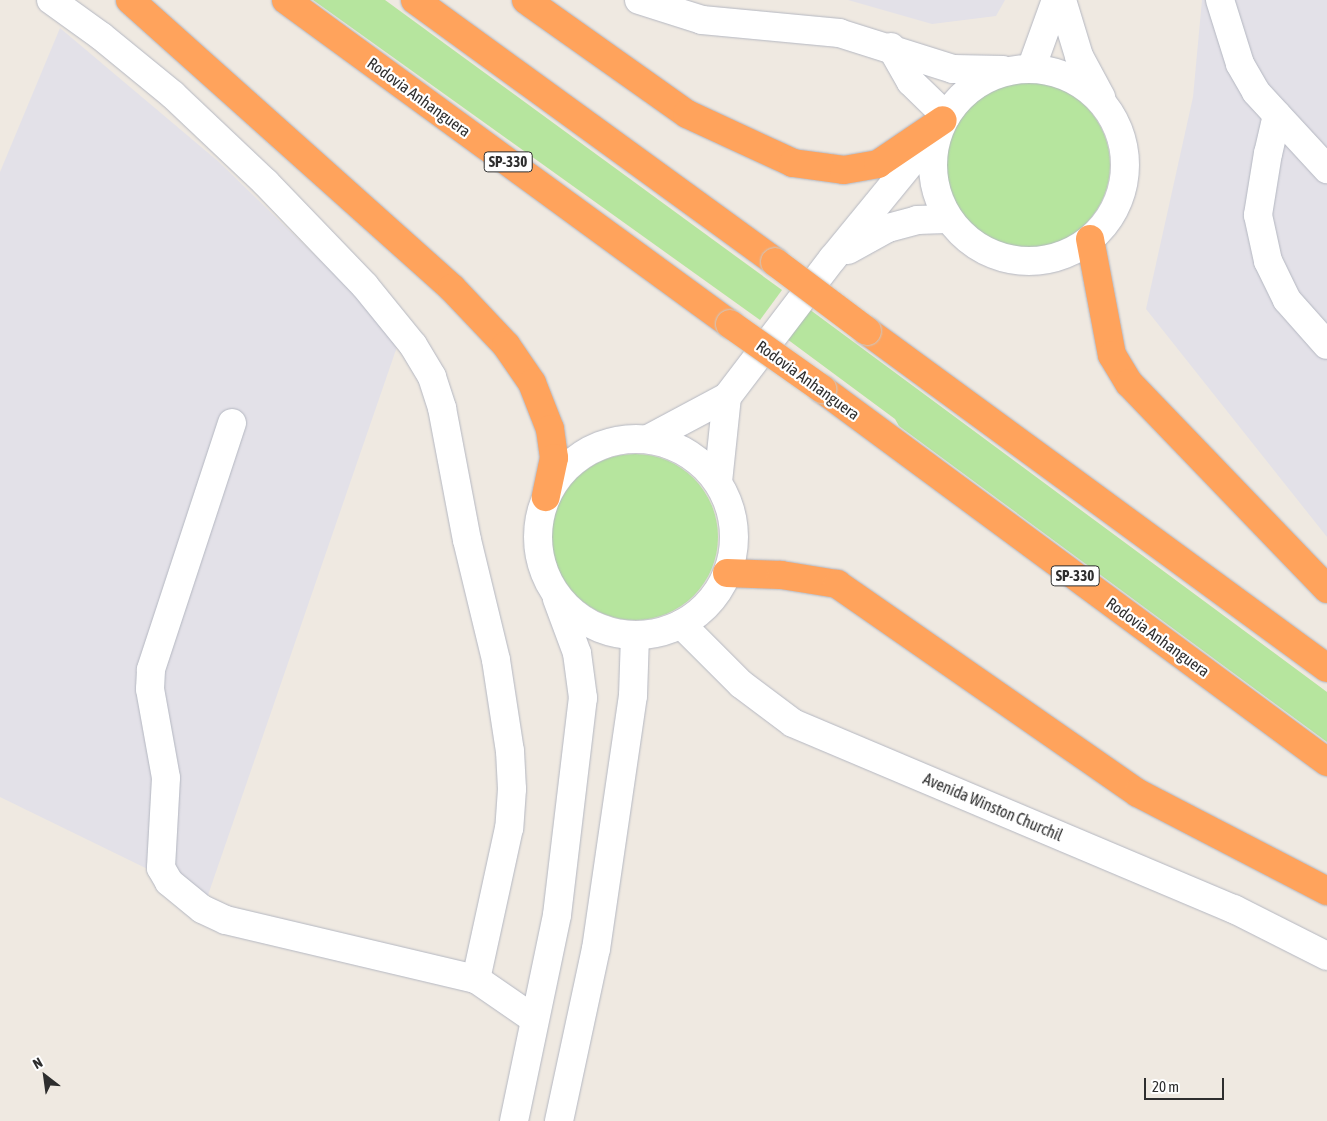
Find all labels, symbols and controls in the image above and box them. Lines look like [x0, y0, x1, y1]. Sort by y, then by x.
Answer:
street label: Rodovia Anhanguera [364, 53, 474, 141]
road number: SP-330 [483, 150, 533, 174]
street label: Rodovia Anhanguera [753, 336, 863, 424]
road number: SP-330 [1050, 564, 1100, 588]
street label: Rodovia Anhanguera [1103, 593, 1213, 681]
street label: Avenida Winston Churchil [920, 769, 1066, 845]
north arrow [20, 1051, 70, 1101]
text: N [30, 1054, 45, 1072]
scale bar [1147, 1068, 1227, 1100]
text: 20 m [1152, 1078, 1179, 1095]

